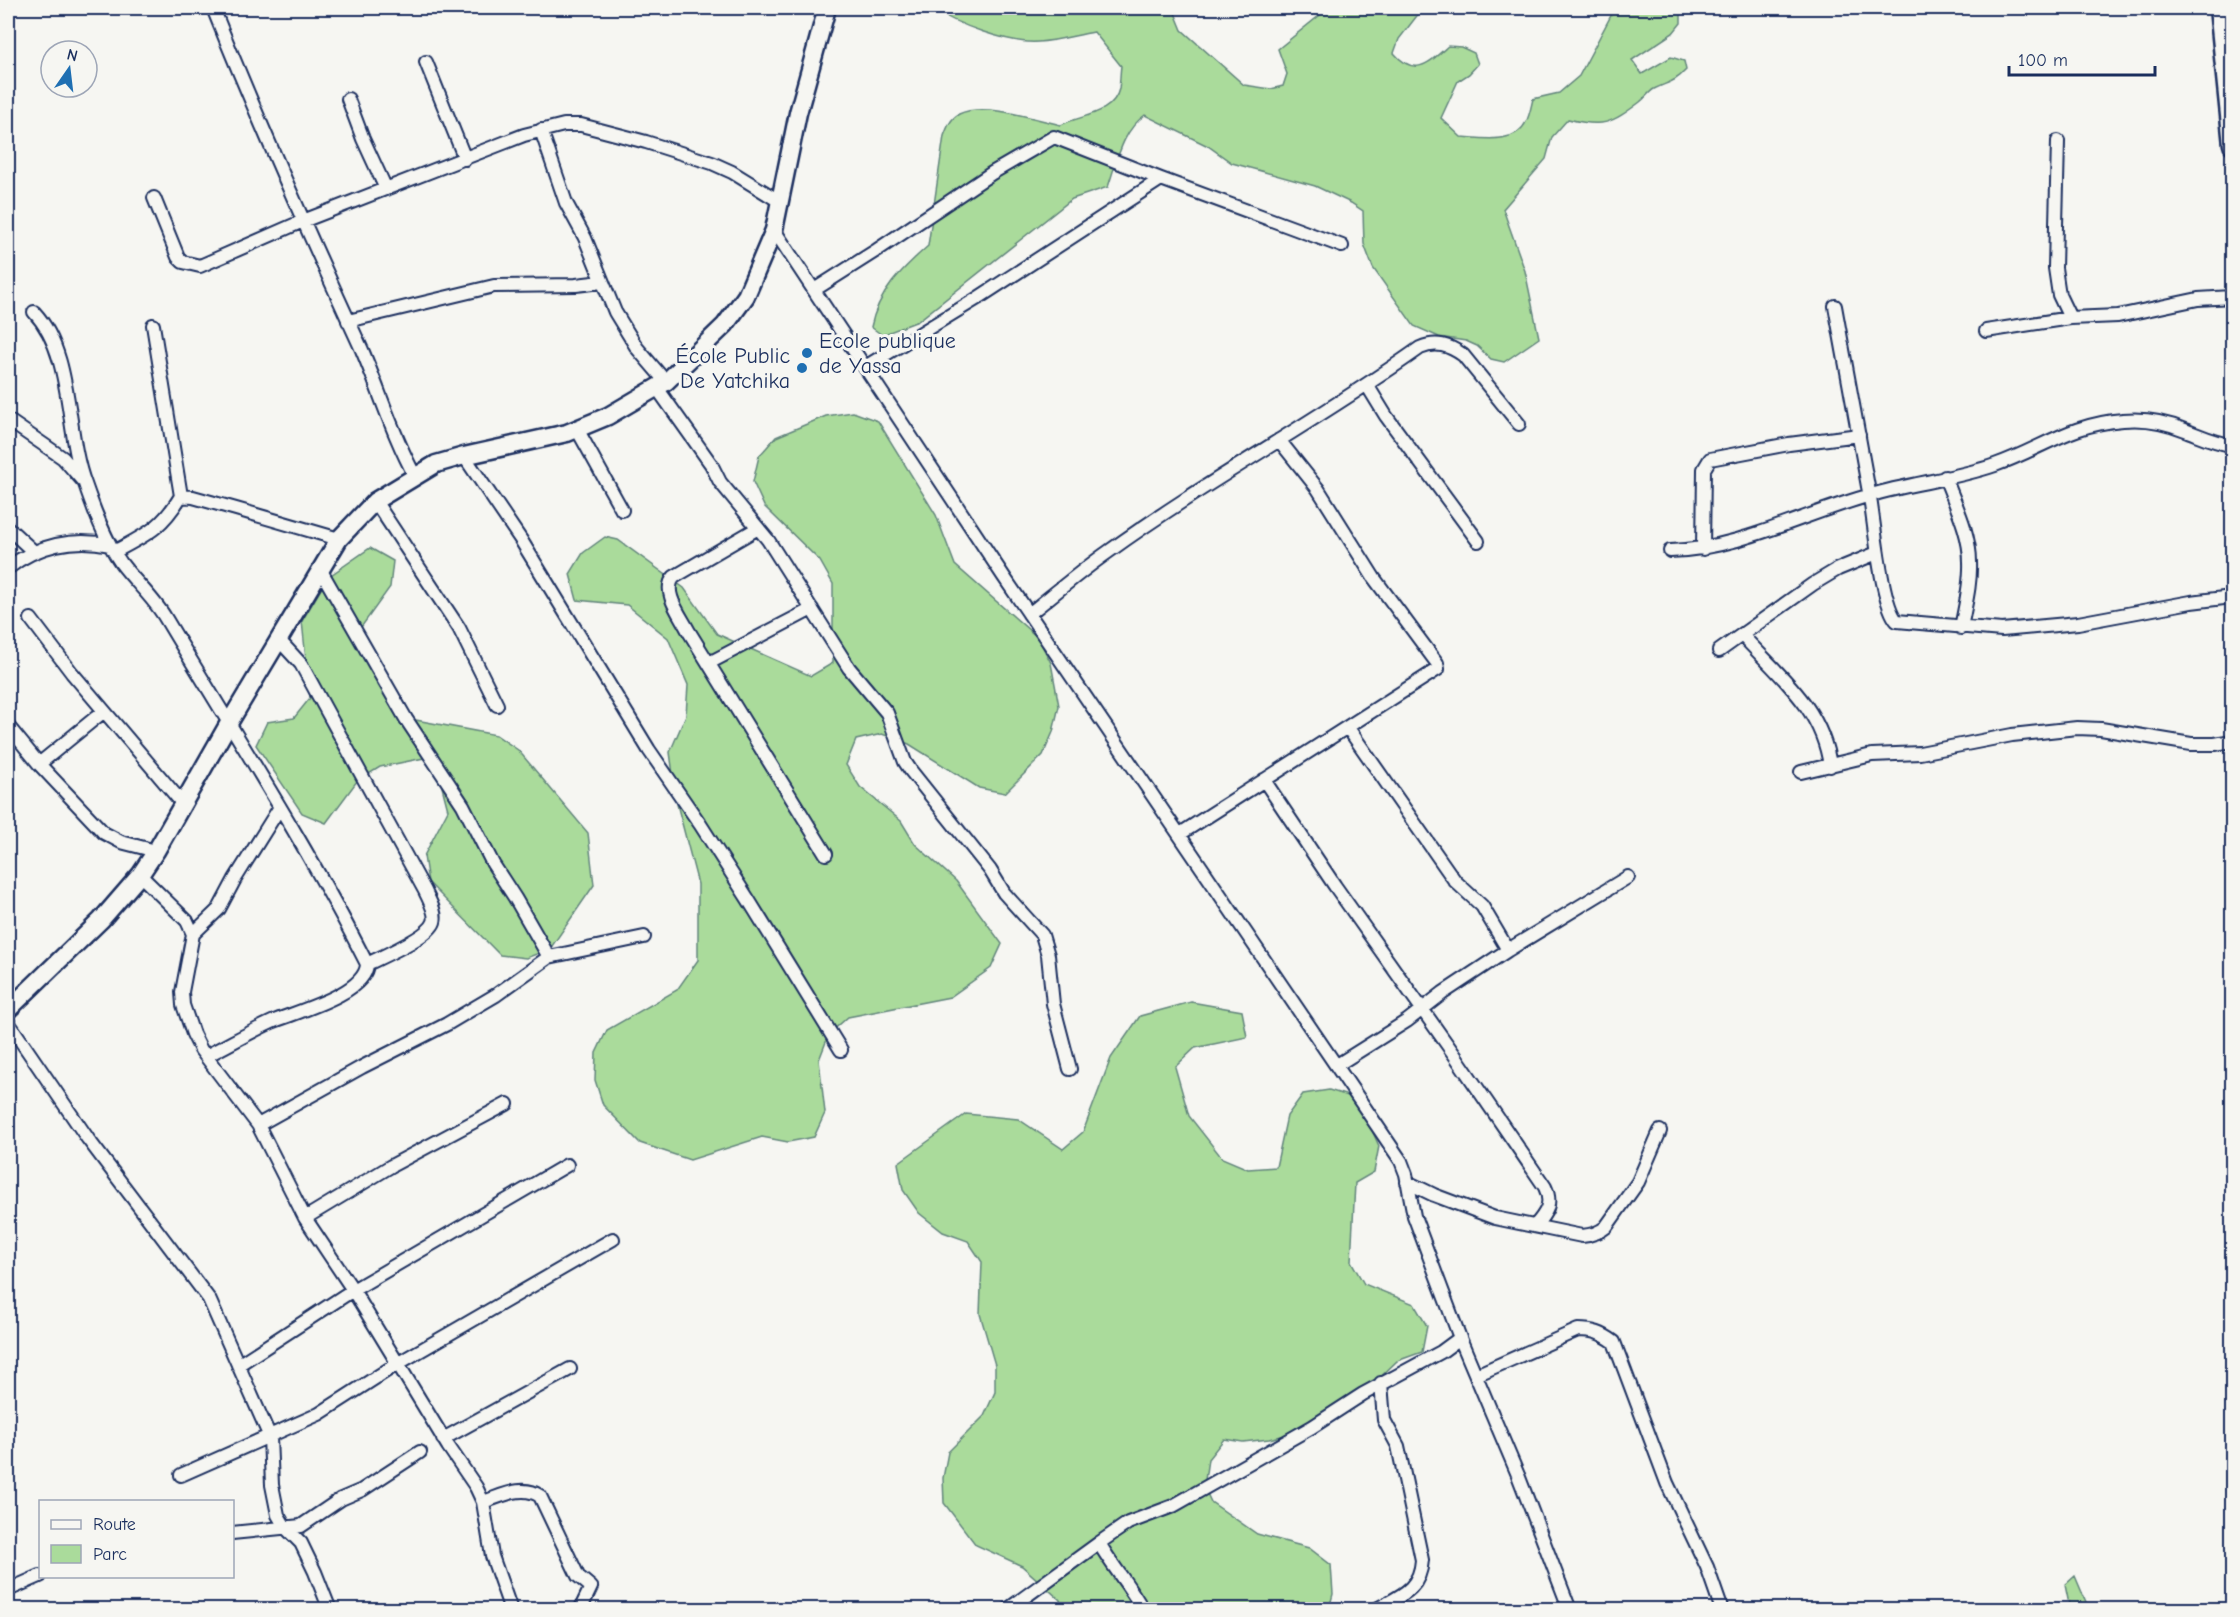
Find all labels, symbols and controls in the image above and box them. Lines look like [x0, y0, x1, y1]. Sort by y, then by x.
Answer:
north arrow [39, 39, 99, 99]
scale bar [2009, 39, 2154, 77]
text: N [65, 45, 80, 65]
text: 100 m [2018, 50, 2068, 71]
place label: Ecole publique de Yassa [819, 328, 956, 379]
place label: École Public De Yatchika [676, 343, 790, 394]
marker: Ecole publique de Yassa [800, 346, 814, 360]
marker: École Public De Yatchika [795, 361, 809, 375]
legend [39, 1500, 234, 1578]
text: Route [93, 1514, 136, 1535]
text: Parc [93, 1544, 127, 1565]

